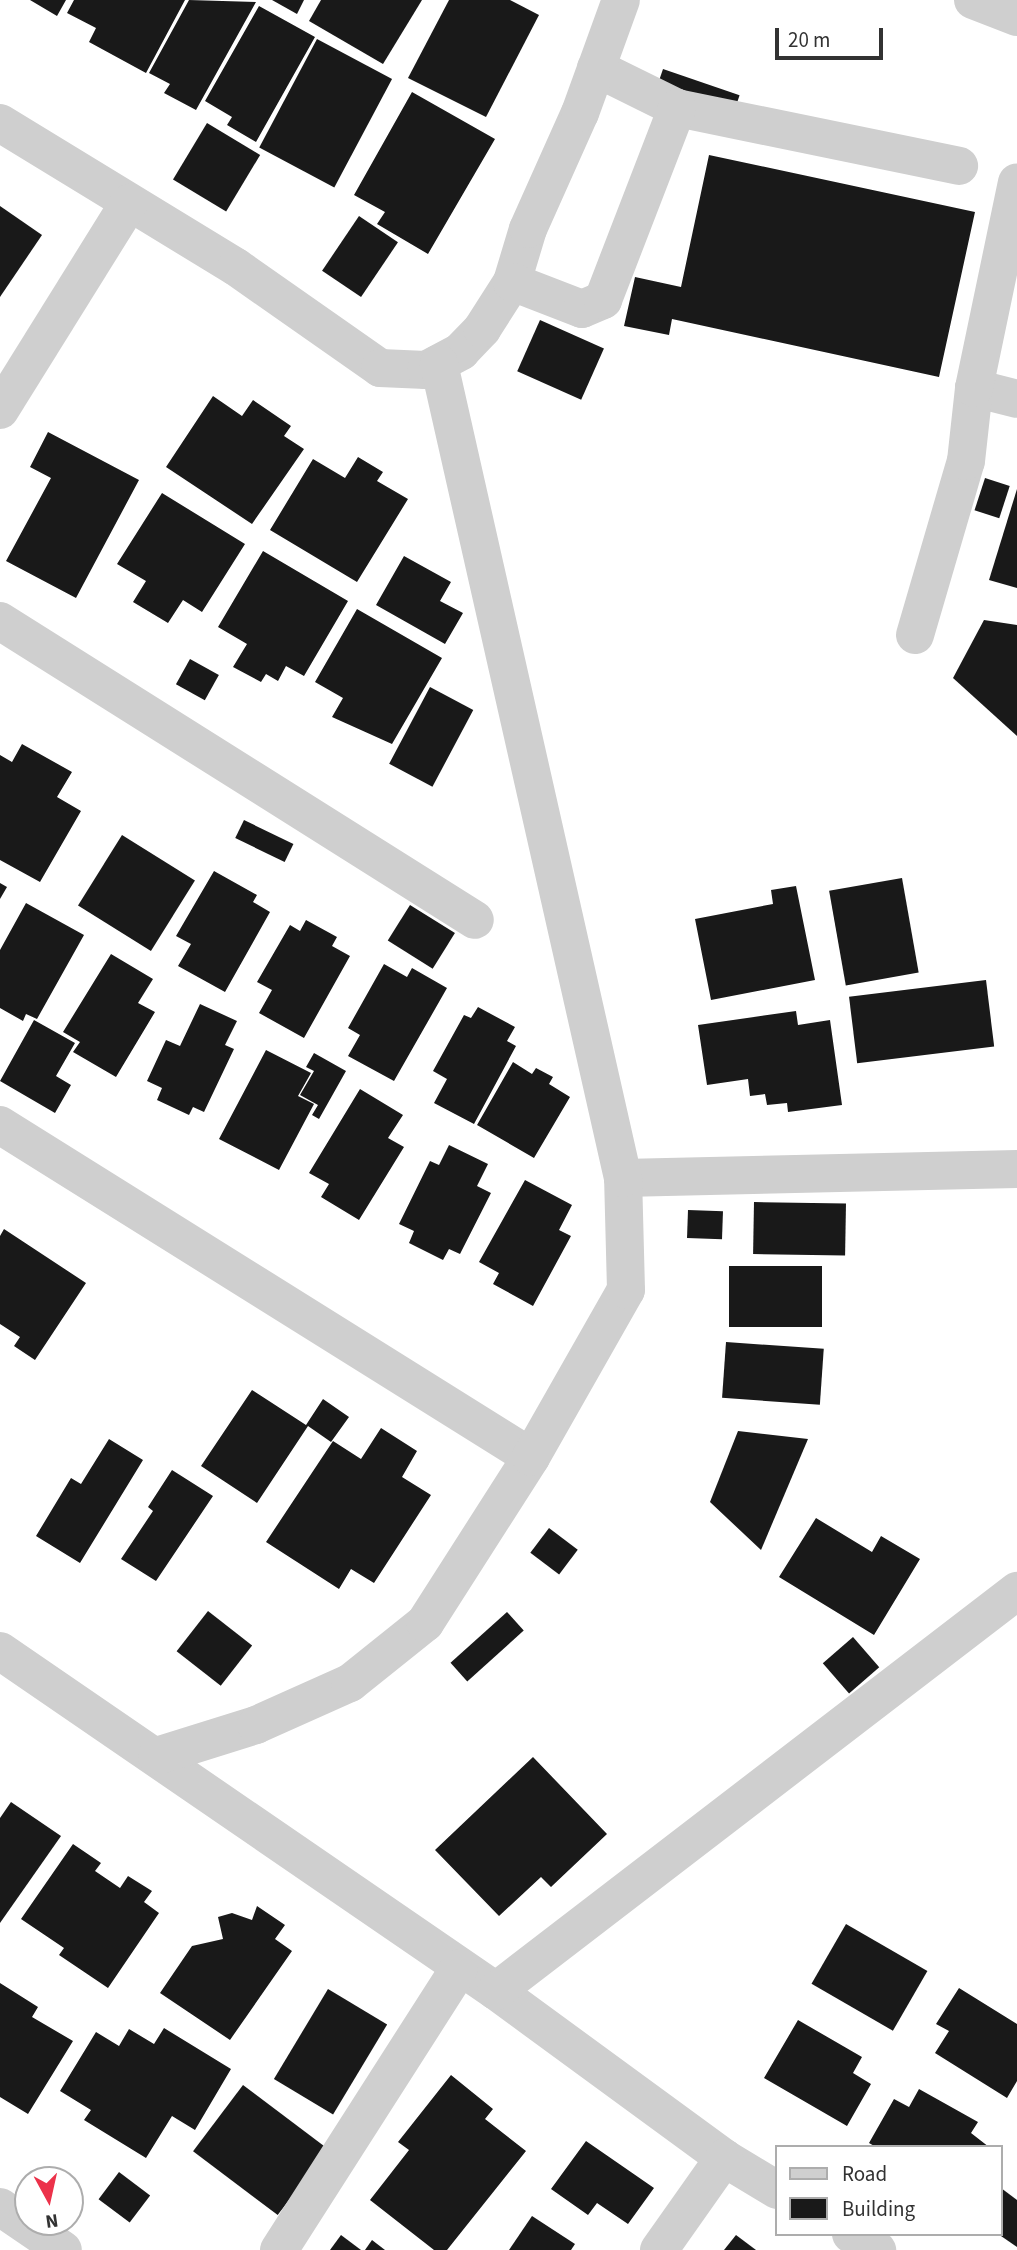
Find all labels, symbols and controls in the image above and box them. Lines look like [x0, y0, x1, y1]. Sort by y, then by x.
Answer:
scale bar [779, 14, 888, 58]
text: 20 m [788, 25, 830, 55]
legend [776, 2145, 1003, 2236]
text: Road [842, 2159, 887, 2189]
north arrow [14, 2166, 84, 2236]
text: Building [842, 2194, 915, 2224]
text: N [44, 2206, 60, 2235]

